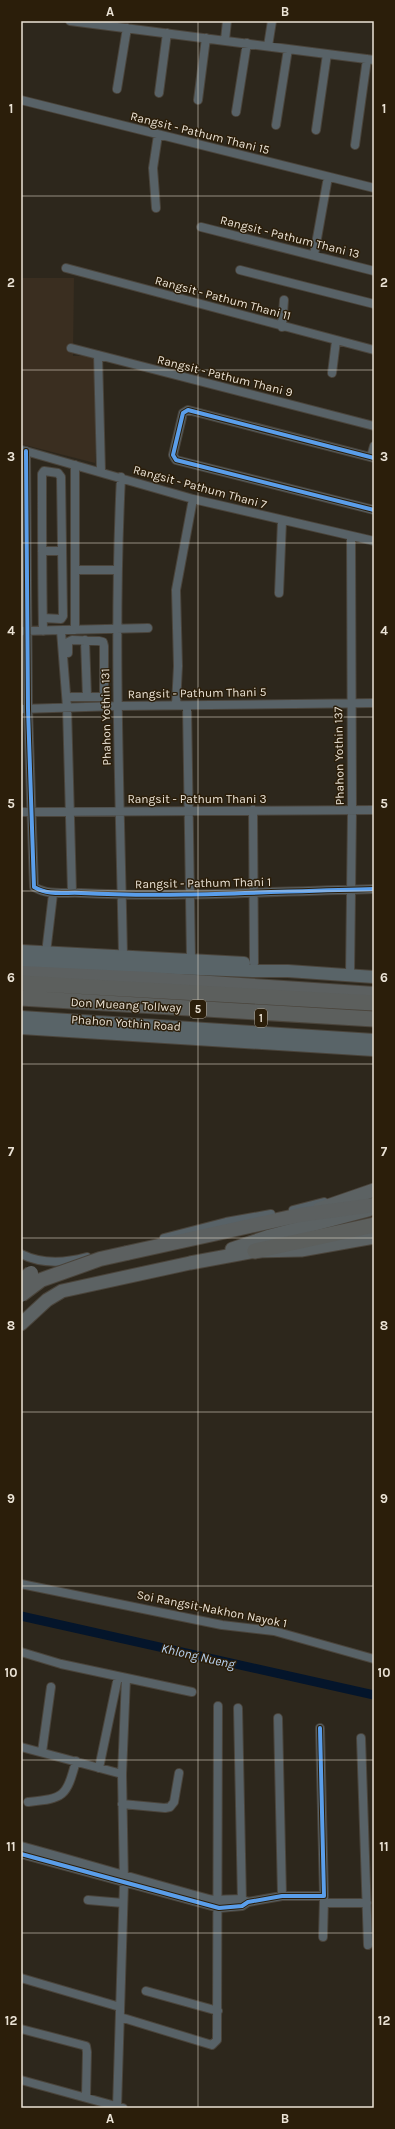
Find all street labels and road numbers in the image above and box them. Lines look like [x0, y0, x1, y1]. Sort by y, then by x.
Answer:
street label: Rangsit - Pathum Thani 15 [129, 109, 271, 157]
street label: Rangsit - Pathum Thani 13 [219, 213, 361, 261]
street label: Rangsit - Pathum Thani 11 [154, 273, 292, 323]
street label: Rangsit - Pathum Thani 9 [156, 352, 294, 400]
street label: Rangsit - Pathum Thani 7 [132, 462, 269, 512]
street label: Phahon Yothin 131 [98, 668, 114, 766]
street label: Rangsit - Pathum Thani 5 [127, 685, 267, 701]
street label: Phahon Yothin 137 [331, 706, 347, 806]
street label: Rangsit - Pathum Thani 3 [127, 792, 267, 806]
street label: Rangsit - Pathum Thani 1 [135, 875, 271, 891]
street label: Don Mueang Tollway [70, 995, 182, 1015]
road number: 5 [190, 1000, 206, 1018]
road number: 1 [255, 1009, 267, 1027]
street label: Phahon Yothin Road [71, 1012, 181, 1034]
street label: Soi Rangsit-Nakhon Nayok 1 [136, 1588, 288, 1630]

